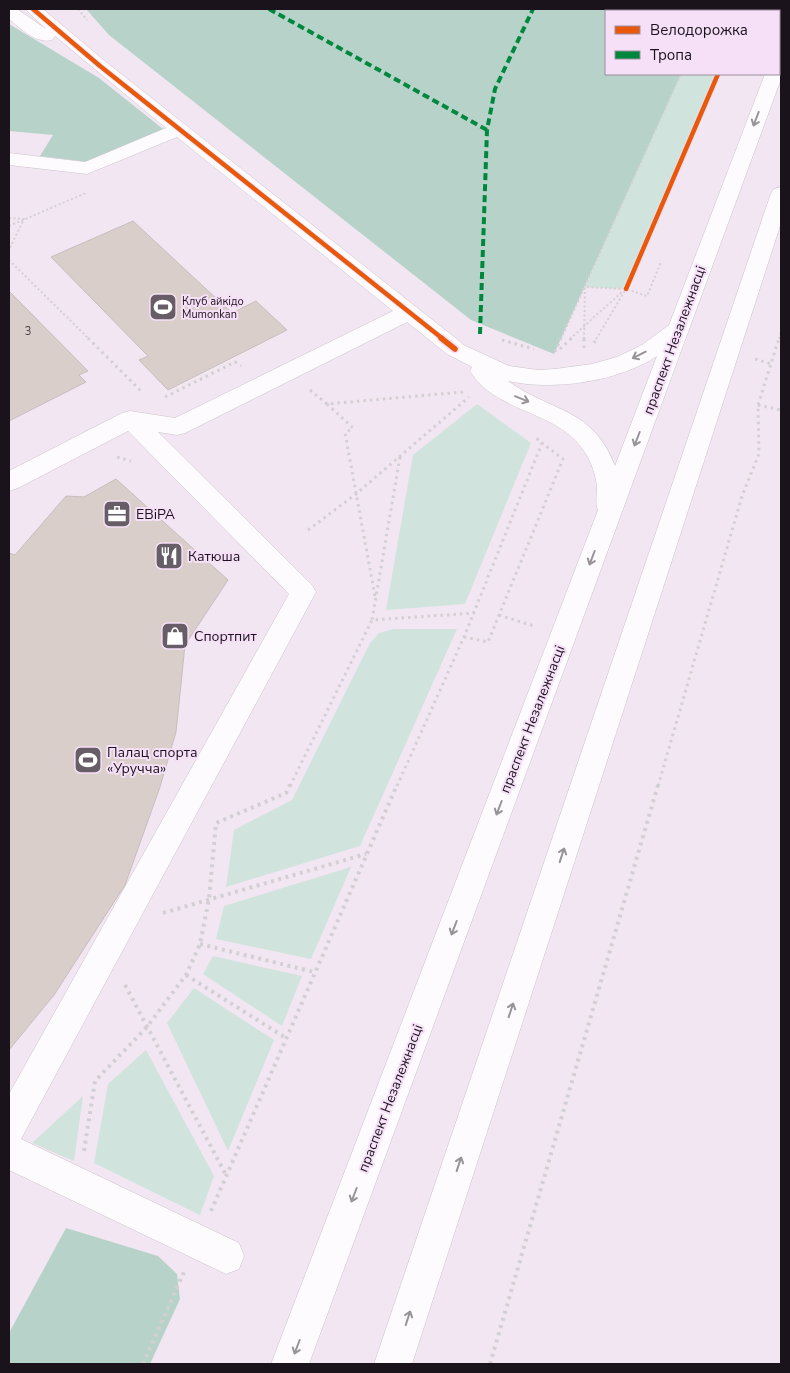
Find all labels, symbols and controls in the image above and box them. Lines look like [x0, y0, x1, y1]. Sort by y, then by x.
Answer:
legend [605, 10, 780, 75]
text: Велодорожка [650, 20, 748, 40]
text: Тропа [650, 45, 692, 65]
one-way arrow [751, 112, 760, 127]
street label: праспект Незалежнасці [639, 263, 710, 417]
sports icon: Клуб айкідо Mumonkan [148, 292, 178, 322]
place label: Клуб айкідо Mumonkan [182, 294, 244, 322]
house number: 3 [25, 324, 31, 339]
one-way arrow [632, 351, 647, 361]
one-way arrow [514, 395, 529, 404]
one-way arrow [632, 431, 641, 446]
office icon: ЕВіРА [102, 499, 132, 529]
place label: ЕВіРА [136, 505, 175, 524]
restaurant icon: Катюша [154, 541, 184, 571]
place label: Катюша [188, 547, 240, 566]
one-way arrow [587, 550, 597, 565]
shop icon: Спортпит [160, 621, 190, 651]
place label: Спортпит [194, 627, 257, 646]
street label: праспект Незалежнасці [495, 642, 569, 796]
place label: Палац спорта «Уручча» [107, 743, 197, 778]
sports icon: Палац спорта «Уручча» [73, 745, 103, 775]
one-way arrow [493, 801, 502, 816]
one-way arrow [558, 848, 567, 864]
one-way arrow [448, 921, 457, 936]
one-way arrow [506, 1002, 516, 1018]
street label: праспект Незалежнасці [353, 1021, 427, 1175]
one-way arrow [455, 1156, 465, 1172]
one-way arrow [349, 1187, 358, 1202]
one-way arrow [404, 1311, 413, 1326]
one-way arrow [292, 1339, 301, 1355]

